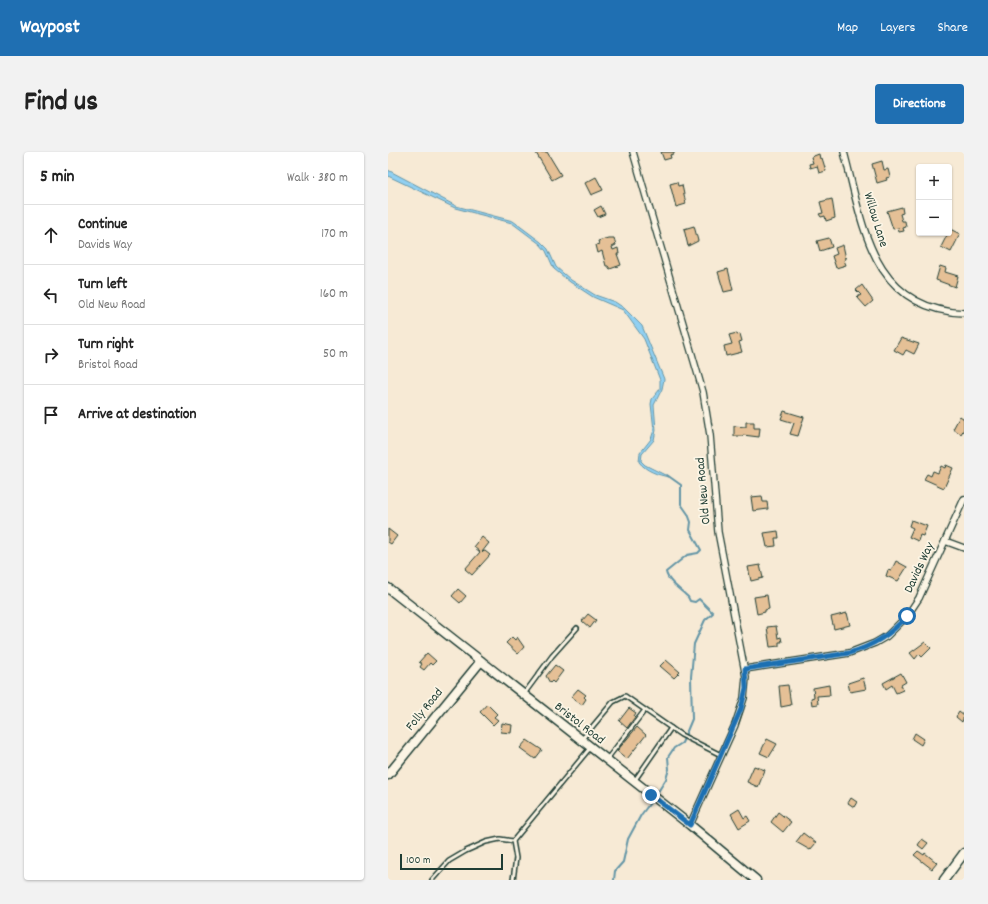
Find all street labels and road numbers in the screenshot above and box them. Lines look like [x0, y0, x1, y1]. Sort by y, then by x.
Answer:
street label: Willow Lane [858, 190, 892, 250]
street label: Old New Road [692, 457, 716, 525]
street label: Davids Way [900, 539, 940, 596]
street label: Folly Road [402, 684, 448, 736]
street label: Bristol Road [550, 698, 608, 750]

